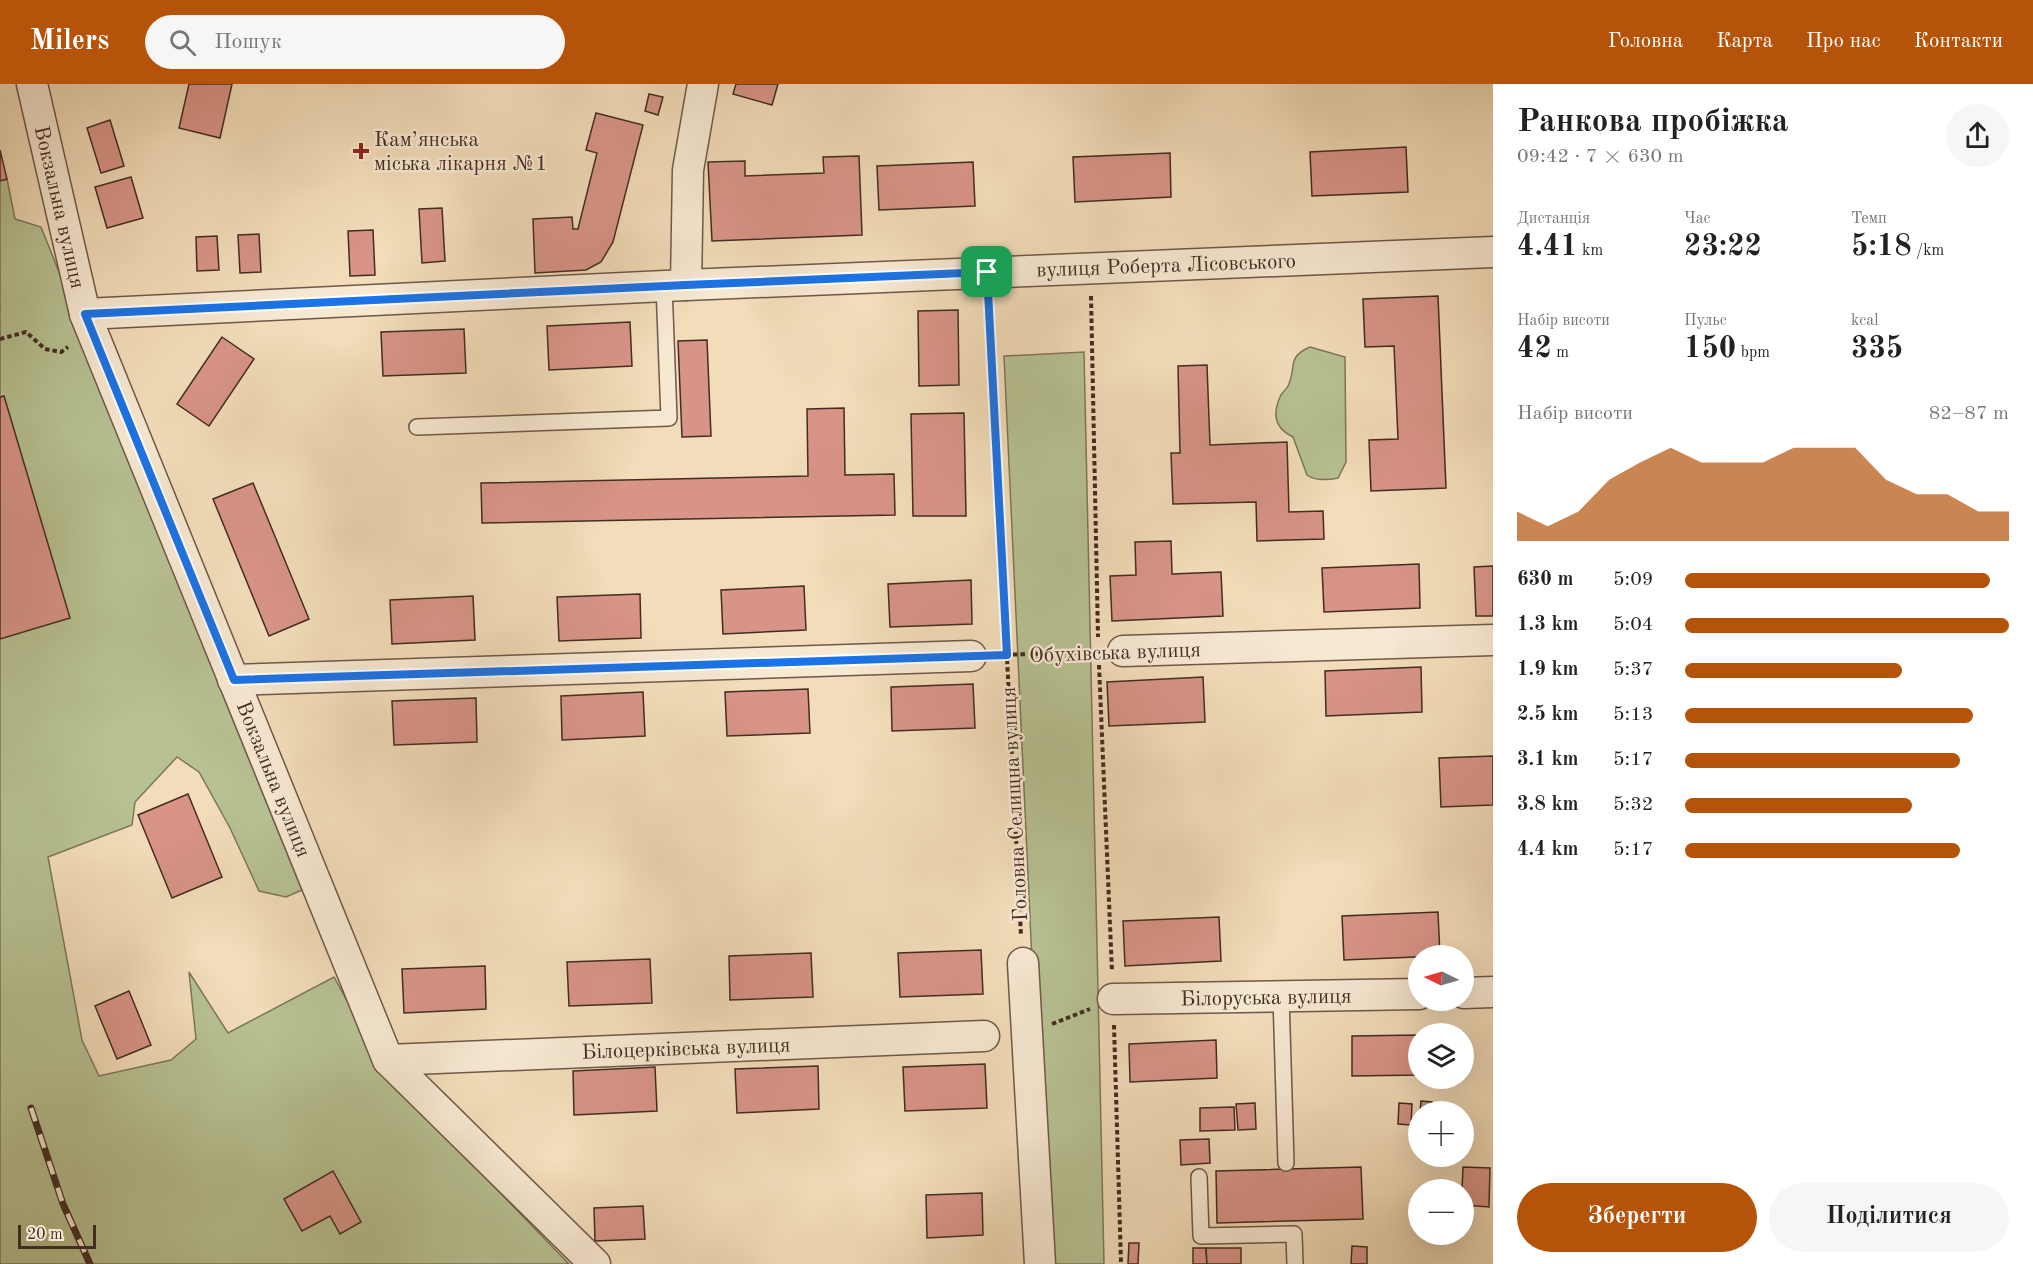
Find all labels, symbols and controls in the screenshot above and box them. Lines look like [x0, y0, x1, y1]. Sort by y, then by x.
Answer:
search box [145, 15, 565, 69]
icon: search [166, 26, 199, 59]
text: Milers [30, 28, 109, 56]
text: Пошук [214, 31, 282, 53]
text: Головна [1608, 31, 1683, 52]
text: Карта [1716, 31, 1773, 52]
text: Про нас [1806, 31, 1881, 52]
text: Контакти [1914, 31, 2003, 52]
button: share [1946, 104, 2009, 167]
text: Ранкова пробіжка [1517, 106, 1789, 139]
street label: Вокзальна вулиця [30, 124, 87, 291]
place label: Кам’янська міська лікарня №1 [374, 130, 547, 175]
marker: Кам’янська міська лікарня №1 [352, 142, 370, 160]
text: 09:42 · 7 × 630 m [1517, 147, 1684, 167]
text: Дистанція [1517, 211, 1590, 227]
text: Час [1684, 211, 1711, 227]
text: Темп [1851, 211, 1887, 227]
text: 4.41 [1517, 232, 1578, 262]
text: 23:22 [1684, 232, 1762, 262]
text: 5:18 [1851, 232, 1912, 262]
text: km [1578, 243, 1603, 259]
text: /km [1912, 243, 1944, 259]
pin [961, 246, 1012, 297]
street label: вулиця Роберта Лісовського [1036, 251, 1296, 282]
icon: arrive [970, 255, 1003, 288]
text: Набір висоти [1517, 313, 1610, 329]
text: Пульс [1684, 313, 1727, 329]
text: kcal [1851, 313, 1879, 329]
text: 42 [1517, 334, 1552, 364]
text: 150 [1684, 334, 1736, 364]
text: 335 [1851, 334, 1903, 364]
text: m [1552, 345, 1569, 361]
text: bpm [1736, 345, 1770, 361]
text: Набір висоти [1517, 404, 1633, 424]
text: 82–87 m [1929, 404, 2009, 424]
text: 630 m [1517, 570, 1573, 590]
text: 5:09 [1613, 570, 1653, 590]
text: 1.3 km [1517, 615, 1579, 635]
text: 5:04 [1613, 615, 1653, 635]
street label: Обухівська вулиця [1029, 640, 1201, 667]
text: 1.9 km [1517, 660, 1579, 680]
text: 5:37 [1613, 660, 1653, 680]
street label: Головна Селищна вулиця [999, 686, 1032, 922]
street label: Вокзальна вулиця [232, 699, 314, 861]
text: 2.5 km [1517, 705, 1579, 725]
text: 5:13 [1613, 705, 1653, 725]
text: 3.1 km [1517, 750, 1579, 770]
text: 5:17 [1613, 750, 1653, 770]
text: 3.8 km [1517, 795, 1579, 815]
text: 5:32 [1613, 795, 1653, 815]
text: 4.4 km [1517, 840, 1579, 860]
text: 5:17 [1613, 840, 1653, 860]
north arrow [1408, 945, 1474, 1011]
map controls [1408, 945, 1474, 1245]
street label: Білоруська вулиця [1180, 987, 1352, 1010]
button: layers [1408, 1023, 1474, 1089]
street label: Білоцерківська вулиця [581, 1035, 791, 1064]
button: + [1408, 1101, 1474, 1167]
button: − [1408, 1179, 1474, 1245]
button: Зберегти [1517, 1183, 1757, 1252]
button: Поділитися [1769, 1183, 2009, 1252]
scale bar [18, 1222, 96, 1250]
text: 20 m [27, 1227, 63, 1243]

